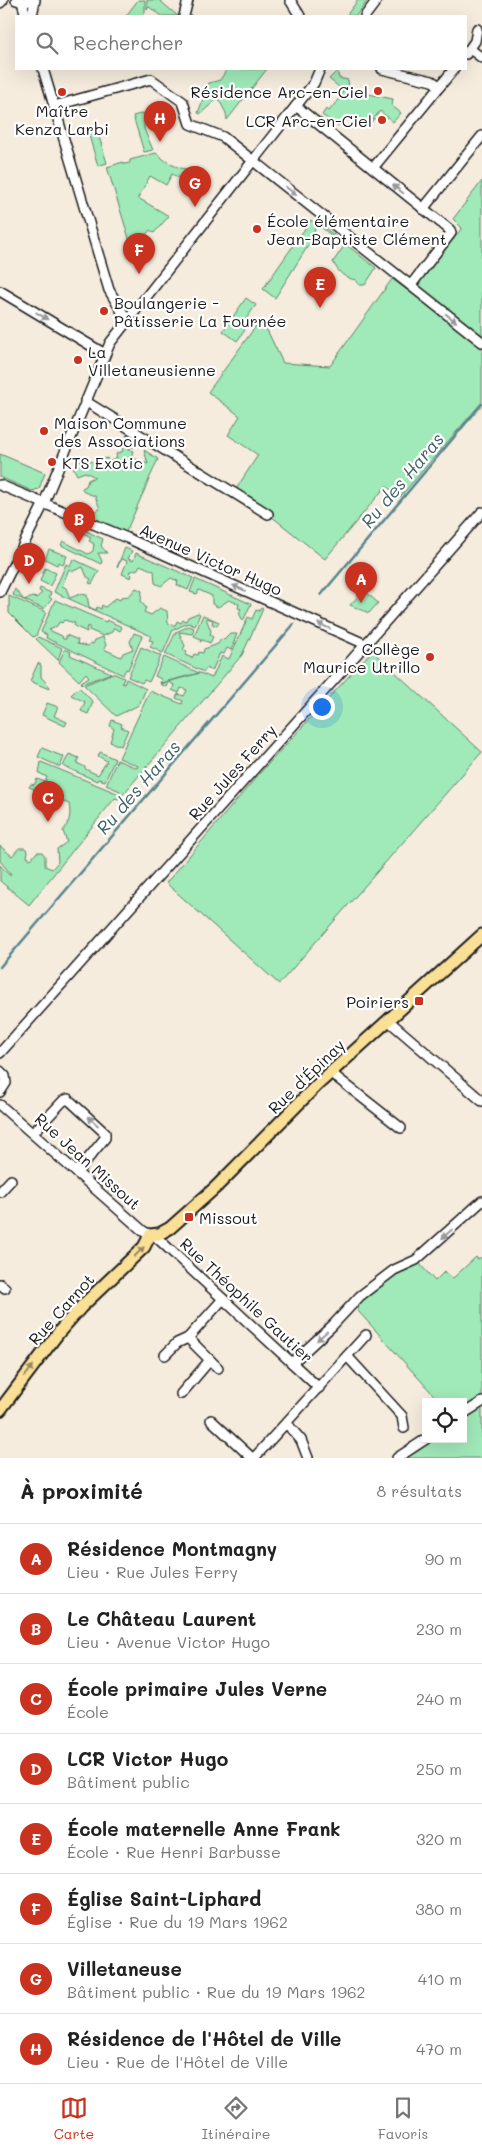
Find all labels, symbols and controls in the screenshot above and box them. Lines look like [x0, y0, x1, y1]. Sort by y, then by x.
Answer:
search box [15, 15, 467, 70]
icon: search [33, 29, 61, 57]
text: Rechercher [73, 30, 183, 55]
place label: Résidence Arc-en-Ciel [190, 81, 368, 102]
marker: Résidence Arc-en-Ciel [372, 85, 384, 97]
marker: Maître Kenza Larbi [56, 86, 68, 98]
place label: Maître Kenza Larbi [15, 100, 109, 139]
pin: H [144, 101, 176, 142]
place label: LCR Arc-en-Ciel [246, 110, 372, 131]
marker: LCR Arc-en-Ciel [376, 114, 388, 126]
pin: G [179, 166, 211, 207]
one-way arrow [392, 183, 405, 194]
one-way arrow [284, 186, 298, 196]
place label: École élémentaire Jean-Baptiste Clément [267, 210, 447, 249]
marker: École élémentaire Jean-Baptiste Clément [251, 223, 263, 235]
pin: F [123, 233, 155, 274]
pin: E [304, 267, 336, 308]
place label: Boulangerie - Pâtisserie La Fournée [114, 292, 286, 331]
marker: Boulangerie - Pâtisserie La Fournée [98, 305, 110, 317]
one-way arrow [35, 312, 48, 321]
one-way arrow [445, 312, 458, 323]
place label: La Villetaneusienne [88, 341, 216, 380]
marker: La Villetaneusienne [72, 354, 84, 366]
place label: Maison Commune des Associations [54, 412, 187, 451]
marker: Maison Commune des Associations [38, 425, 50, 437]
water label: Ru des Haras [355, 427, 449, 533]
place label: KTS Exotic [62, 452, 143, 473]
marker: KTS Exotic [46, 456, 58, 468]
pin: B [63, 502, 95, 543]
street label: Avenue Victor Hugo [137, 518, 285, 600]
pin: D [13, 543, 45, 584]
pin: A [345, 562, 377, 603]
one-way arrow [232, 583, 246, 591]
one-way arrow [317, 621, 331, 629]
place label: Collège Maurice Utrillo [303, 638, 420, 677]
marker: Collège Maurice Utrillo [424, 651, 436, 663]
your location [309, 694, 335, 720]
street label: Rue Jules Ferry [183, 720, 281, 824]
water label: Ru des Haras [90, 735, 186, 839]
pin: C [32, 781, 64, 822]
place label: Poiriers [346, 991, 409, 1012]
marker: Poiriers [413, 995, 425, 1007]
street label: Rue d'Épinay [263, 1034, 349, 1118]
street label: Rue Jean Missout [31, 1108, 145, 1214]
one-way arrow [87, 1115, 99, 1127]
place label: Missout [199, 1207, 257, 1228]
marker: Missout [183, 1211, 195, 1223]
one-way arrow [441, 1228, 453, 1240]
street label: Rue Théophile Gautier [176, 1233, 318, 1367]
one-way arrow [133, 1246, 145, 1258]
street label: Rue Carnot [23, 1269, 99, 1349]
one-way arrow [316, 1330, 328, 1342]
one-way arrow [24, 1365, 35, 1378]
map controls [422, 1398, 467, 1443]
button: locate [422, 1398, 467, 1443]
text: À proximité [20, 1477, 143, 1504]
text: 8 résultats [377, 1480, 462, 1501]
text: Résidence Montmagny [67, 1536, 277, 1561]
text: A [30, 1548, 42, 1569]
text: 90 m [425, 1548, 462, 1569]
text: Lieu · Rue Jules Ferry [67, 1561, 238, 1582]
text: Le Château Laurent [67, 1606, 256, 1631]
text: B [31, 1618, 41, 1639]
text: 230 m [416, 1618, 462, 1639]
text: Lieu · Avenue Victor Hugo [67, 1631, 270, 1652]
text: École primaire Jules Verne [67, 1676, 327, 1701]
text: C [30, 1688, 42, 1709]
text: 240 m [416, 1688, 462, 1709]
text: École [67, 1701, 109, 1722]
text: LCR Victor Hugo [67, 1746, 228, 1771]
text: D [30, 1758, 42, 1779]
text: 250 m [416, 1758, 462, 1779]
text: Bâtiment public [67, 1771, 190, 1792]
text: École maternelle Anne Frank [67, 1816, 341, 1841]
text: E [31, 1828, 41, 1849]
text: 320 m [416, 1828, 462, 1849]
text: École · Rue Henri Barbusse [67, 1841, 281, 1862]
text: Église Saint-Liphard [67, 1886, 261, 1911]
text: F [31, 1898, 41, 1919]
text: 380 m [415, 1898, 462, 1919]
text: Église · Rue du 19 Mars 1962 [67, 1911, 288, 1932]
text: Villetaneuse [67, 1956, 182, 1981]
text: G [30, 1968, 42, 1989]
text: 410 m [418, 1968, 462, 1989]
text: Bâtiment public · Rue du 19 Mars 1962 [67, 1981, 365, 2002]
text: Résidence de l'Hôtel de Ville [67, 2026, 341, 2051]
text: H [30, 2038, 42, 2059]
text: 470 m [416, 2038, 462, 2059]
text: Lieu · Rue de l'Hôtel de Ville [67, 2051, 288, 2072]
tab: Carte [54, 2094, 94, 2143]
tab: Itinéraire [202, 2094, 270, 2143]
tab: Favoris [378, 2094, 428, 2143]

